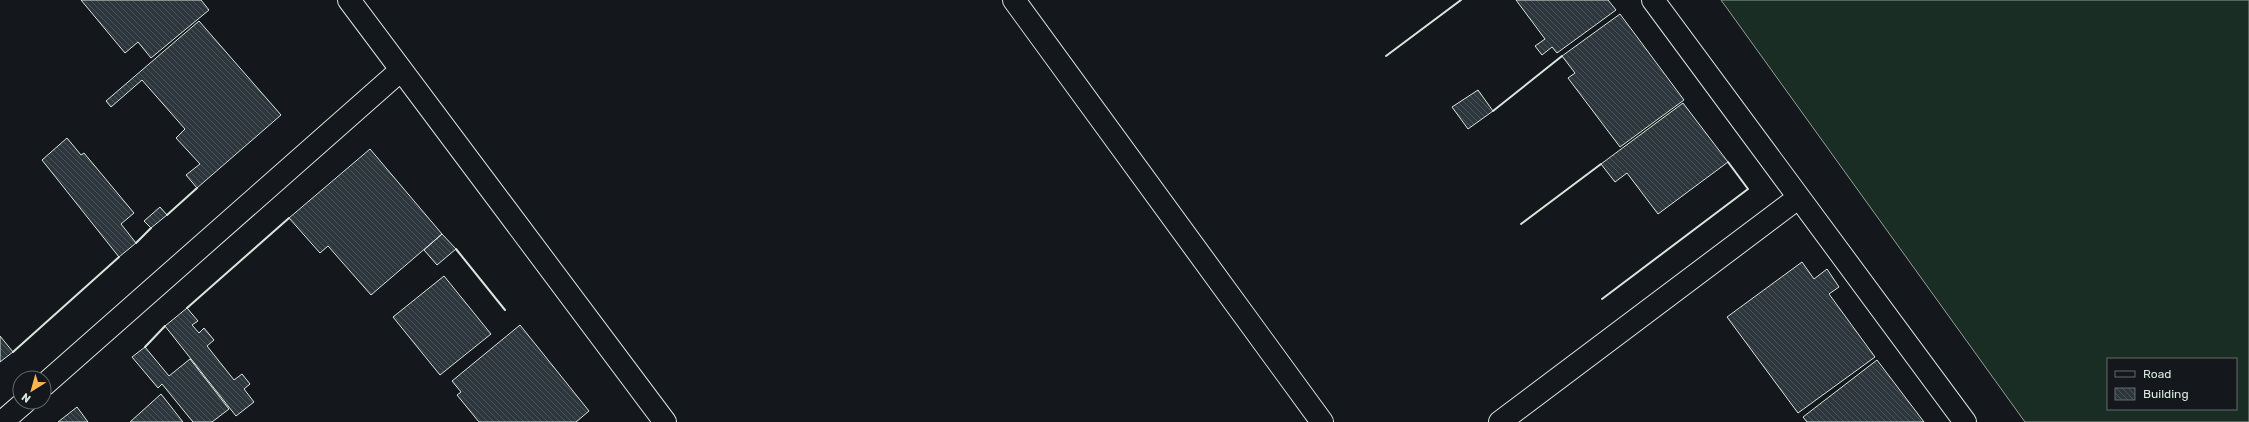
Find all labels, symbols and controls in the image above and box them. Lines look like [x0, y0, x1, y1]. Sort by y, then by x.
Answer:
legend [2107, 358, 2237, 410]
text: Road [2143, 367, 2171, 381]
north arrow [12, 370, 52, 410]
text: Building [2143, 387, 2189, 401]
text: N [19, 390, 33, 405]

